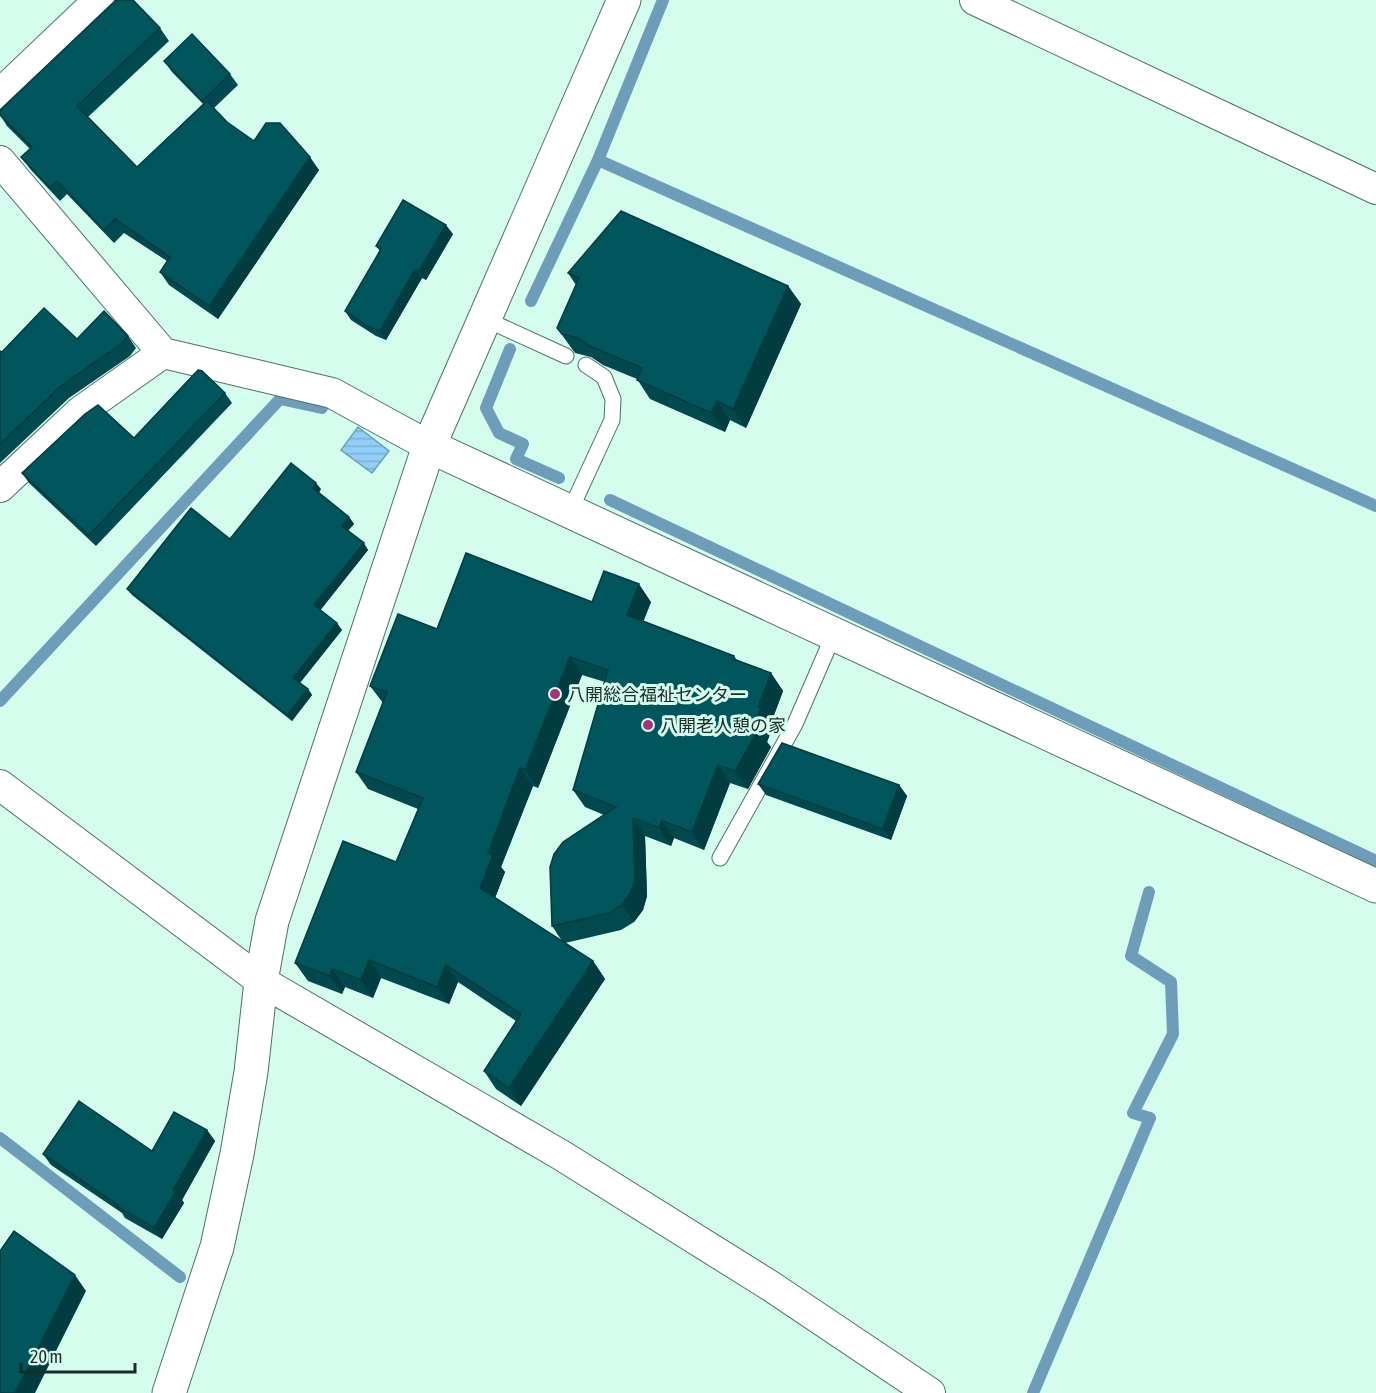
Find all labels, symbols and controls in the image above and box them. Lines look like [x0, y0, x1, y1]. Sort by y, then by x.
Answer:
place label: 八開総合福祉センター [567, 684, 747, 705]
marker: 八開総合福祉センター [548, 687, 562, 701]
place label: 八開老人憩の家 [660, 715, 786, 736]
marker: 八開老人憩の家 [641, 718, 655, 732]
scale bar [21, 1336, 135, 1374]
text: 20 m [30, 1346, 62, 1367]

